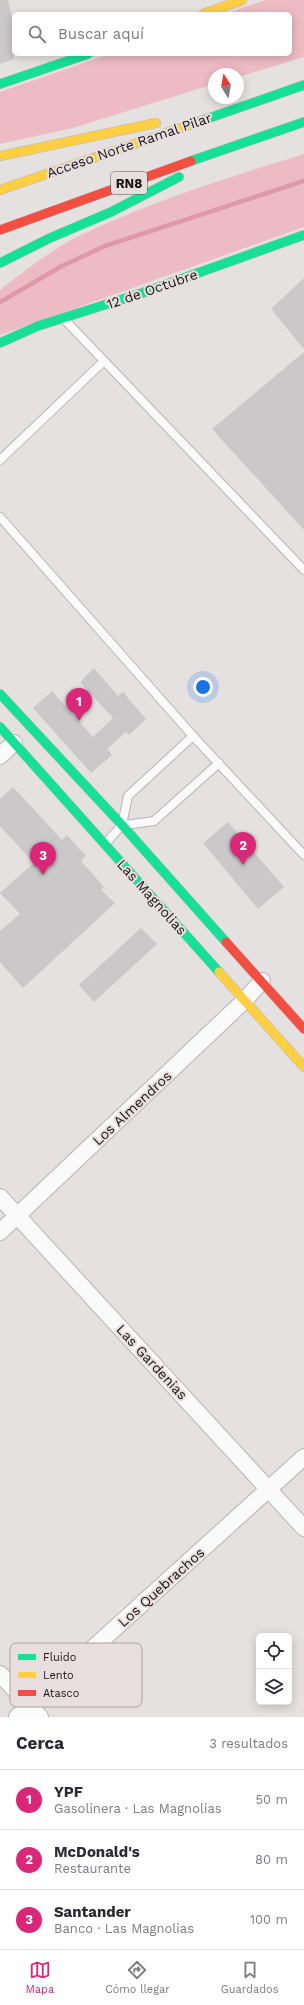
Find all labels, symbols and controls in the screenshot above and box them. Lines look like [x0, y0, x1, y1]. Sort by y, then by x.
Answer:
search box [12, 12, 292, 56]
icon: search [26, 23, 48, 45]
text: Buscar aquí [58, 25, 144, 43]
north arrow [208, 68, 244, 104]
street label: Acceso Norte Ramal Pilar [44, 109, 214, 181]
road number: RN8 [111, 172, 147, 194]
street label: 12 de Octubre [104, 266, 200, 312]
your location [193, 677, 213, 697]
pin: 1 [66, 688, 92, 721]
pin: 2 [230, 832, 256, 865]
pin: 3 [30, 842, 56, 875]
street label: Las Magnolias [114, 856, 190, 938]
street label: Los Almendros [89, 1067, 175, 1149]
street label: Las Gardenias [113, 1321, 191, 1403]
street label: Los Quebrachos [115, 1544, 207, 1630]
map controls [256, 1633, 292, 1705]
button: locate [256, 1633, 292, 1669]
legend [10, 1643, 142, 1707]
text: Fluido [43, 1651, 76, 1664]
text: Lento [43, 1669, 74, 1682]
button: layers [256, 1669, 292, 1705]
text: Atasco [43, 1687, 79, 1700]
text: Cerca [16, 1733, 64, 1753]
text: 3 resultados [209, 1736, 288, 1751]
text: YPF [54, 1783, 83, 1801]
text: 1 [26, 1792, 32, 1807]
text: 50 m [256, 1792, 288, 1807]
text: Gasolinera · Las Magnolias [54, 1801, 222, 1816]
text: McDonald's [54, 1843, 140, 1861]
text: 2 [25, 1852, 33, 1867]
text: 80 m [255, 1852, 288, 1867]
text: Restaurante [54, 1861, 131, 1876]
text: Santander [54, 1903, 131, 1921]
text: 3 [25, 1912, 33, 1927]
text: 100 m [250, 1912, 288, 1927]
text: Banco · Las Magnolias [54, 1921, 194, 1936]
tab: Mapa [25, 1959, 54, 1996]
tab: Cómo llegar [105, 1959, 170, 1996]
tab: Guardados [221, 1959, 278, 1996]

